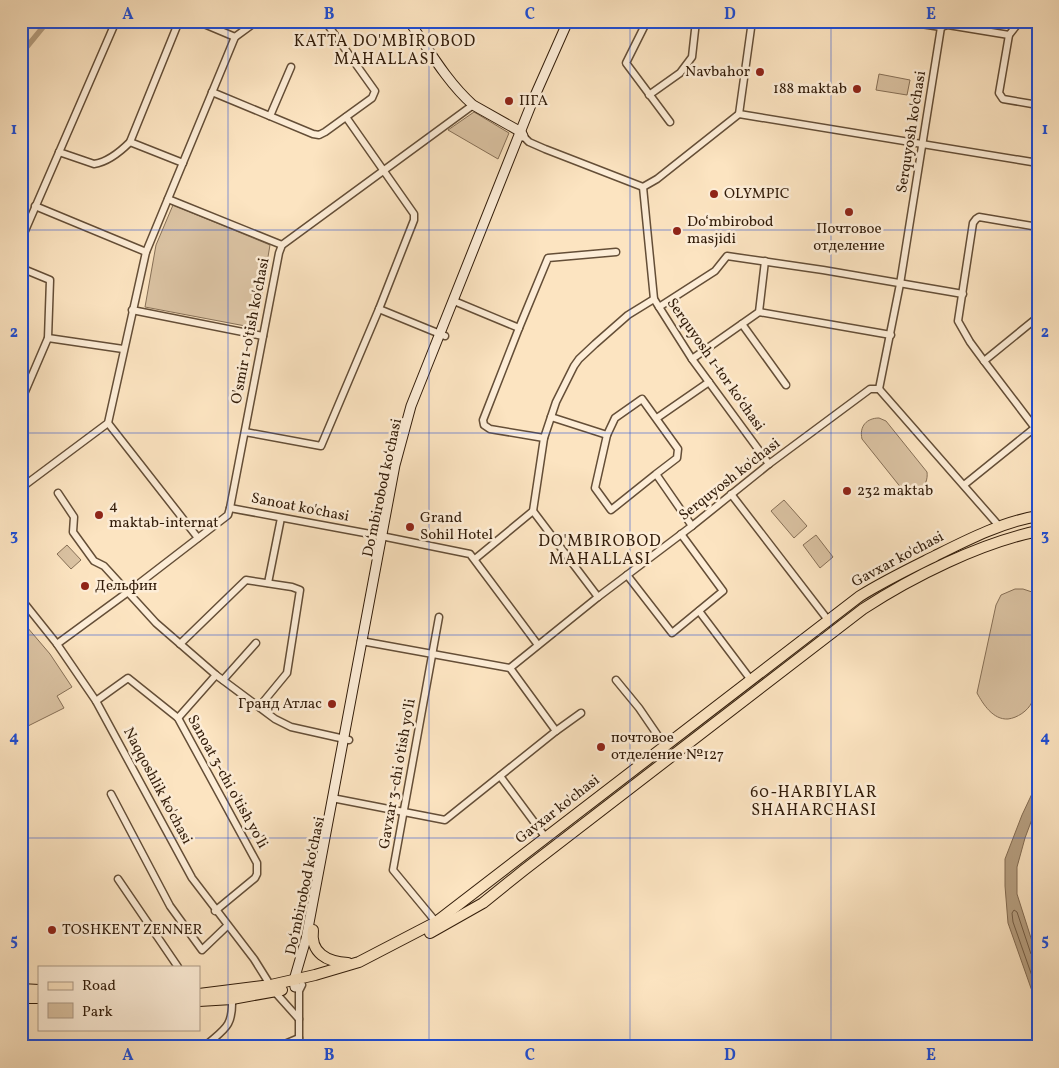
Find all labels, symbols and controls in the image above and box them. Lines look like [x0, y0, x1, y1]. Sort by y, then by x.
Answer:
text: A [122, 4, 134, 26]
text: B [324, 4, 335, 26]
text: C [525, 4, 535, 26]
text: D [724, 4, 736, 26]
text: E [926, 4, 936, 26]
district label: KATTA DO'MBIROBOD MAHALLASI [294, 31, 476, 71]
place label: Navbahor [685, 62, 750, 83]
marker: Navbahor [754, 66, 766, 78]
street label: Serquyosh ko'chasi [892, 69, 932, 195]
place label: 188 maktab [773, 79, 847, 100]
marker: 188 maktab [851, 83, 863, 95]
place label: ПГА [519, 91, 548, 112]
marker: ПГА [503, 95, 515, 107]
text: 1 [11, 119, 17, 141]
text: 1 [1042, 119, 1048, 141]
place label: OLYMPIC [724, 184, 790, 205]
marker: OLYMPIC [708, 188, 720, 200]
marker: Почтовое отделение [843, 206, 855, 218]
place label: Do‘mbirobod masjidi [687, 212, 773, 250]
place label: Почтовое отделение [813, 219, 885, 257]
marker: Do‘mbirobod masjidi [671, 225, 683, 237]
street label: O'smir 1-o'tish ko'chasi [227, 256, 275, 406]
street label: Serquyosh 1-tor koʻchasi [661, 294, 769, 436]
text: 2 [10, 322, 18, 344]
text: 2 [1041, 322, 1049, 344]
street label: Doʻmbirobod koʻchasi [358, 417, 408, 559]
street label: Serquyosh ko'chasi [675, 434, 785, 526]
place label: 232 maktab [857, 481, 933, 502]
marker: 232 maktab [841, 485, 853, 497]
street label: Sanoat ko'chasi [249, 488, 351, 528]
place label: 4 maktab-internat [109, 496, 219, 534]
place label: Grand Sohil Hotel [420, 508, 493, 546]
marker: 4 maktab-internat [93, 509, 105, 521]
marker: Grand Sohil Hotel [404, 521, 416, 533]
text: 3 [10, 525, 18, 547]
text: 3 [1041, 525, 1049, 547]
street label: Gavxar ko'chasi [848, 527, 948, 593]
district label: DO'MBIROBOD MAHALLASI [538, 531, 662, 571]
place label: Дельфин [95, 576, 157, 597]
marker: Дельфин [79, 580, 91, 592]
place label: Гранд Атлас [238, 694, 322, 715]
street label: Gavxar 3-chi o'tish yo'li [374, 697, 422, 851]
marker: Гранд Атлас [326, 698, 338, 710]
street label: Sanoat 3-chi o'tish yo'li [181, 711, 273, 853]
street label: Naqqoshlik ko'chasi [117, 724, 197, 848]
text: 4 [9, 727, 19, 749]
text: 4 [1040, 727, 1050, 749]
place label: почтовое отделение №127 [611, 728, 724, 766]
marker: почтовое отделение №127 [595, 741, 607, 753]
street label: Gavxar ko'chasi [511, 770, 605, 850]
district label: 60-HARBIYLAR SHAHARCHASI [750, 782, 878, 822]
street label: Doʻmbirobod koʻchasi [281, 815, 331, 957]
place label: TOSHKENT ZENNER [62, 920, 203, 941]
marker: TOSHKENT ZENNER [46, 924, 58, 936]
text: 5 [10, 930, 18, 952]
text: 5 [1041, 930, 1049, 952]
legend [38, 966, 200, 1030]
text: Road [82, 976, 116, 997]
text: Park [82, 1002, 113, 1023]
text: A [122, 1045, 134, 1067]
text: B [324, 1045, 335, 1067]
text: C [525, 1045, 535, 1067]
text: D [724, 1045, 736, 1067]
text: E [926, 1045, 936, 1067]

